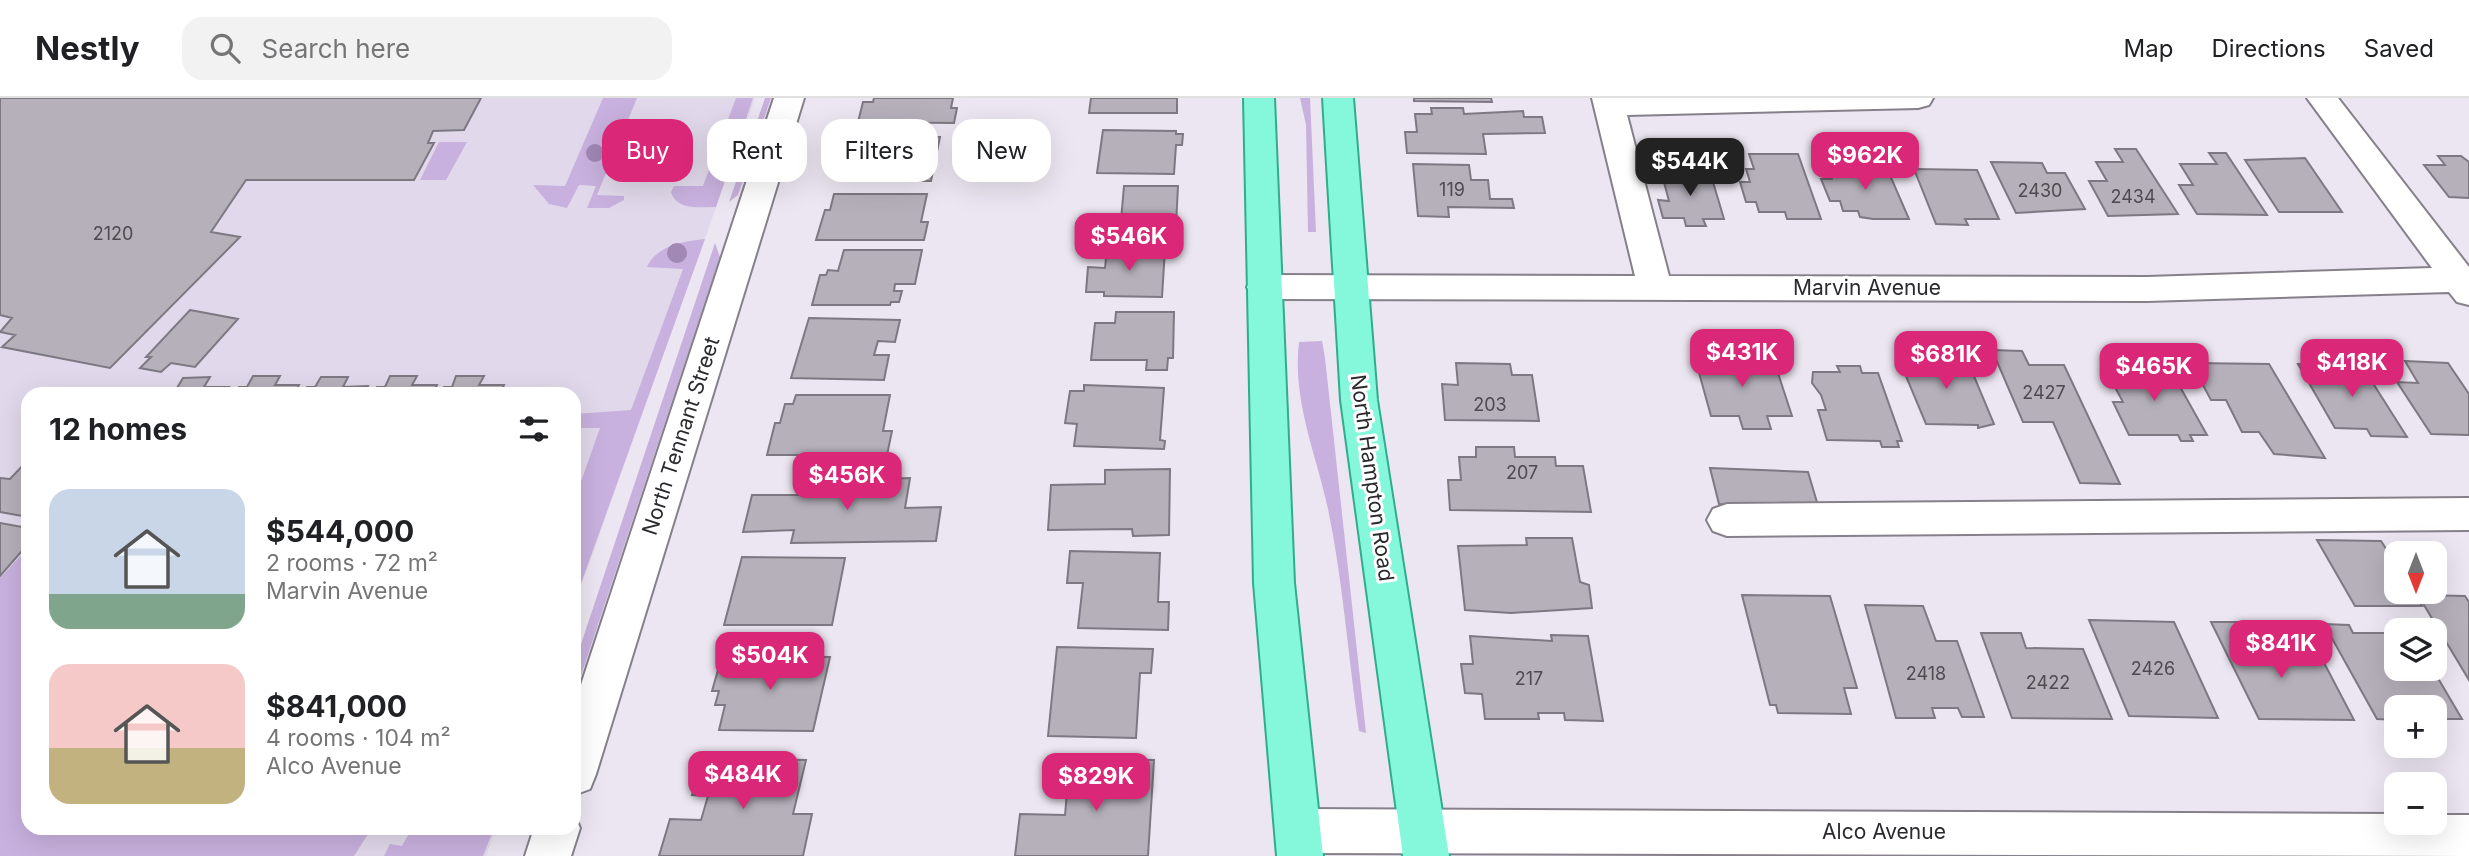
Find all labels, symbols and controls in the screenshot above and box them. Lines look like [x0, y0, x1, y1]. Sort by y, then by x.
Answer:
search box [182, 17, 672, 80]
text: Nestly [35, 28, 140, 68]
icon: search [206, 29, 244, 67]
text: Search here [262, 33, 410, 64]
text: Map [2124, 34, 2173, 63]
text: Directions [2211, 34, 2326, 63]
text: Saved [2364, 34, 2434, 63]
chip: Buy [602, 119, 693, 182]
chip: Rent [707, 119, 807, 182]
chip: Filters [821, 119, 938, 182]
chip: New [952, 119, 1051, 182]
pin: $962K [1816, 132, 1914, 192]
pin: $544K [1641, 139, 1739, 198]
text: $962K [1827, 141, 1903, 169]
text: $544K [1651, 147, 1729, 175]
house number: 119 [1439, 179, 1465, 200]
house number: 2430 [2018, 180, 2062, 201]
house number: 2434 [2110, 186, 2156, 207]
pin: $546K [1080, 214, 1178, 273]
text: $546K [1091, 222, 1167, 250]
house number: 2120 [93, 223, 133, 244]
street label: Marvin Avenue [1793, 275, 1941, 300]
pin: $431K [1693, 330, 1791, 389]
pin: $681K [1897, 331, 1995, 391]
street label: North Tennant Street [637, 333, 724, 538]
text: $431K [1706, 338, 1778, 366]
text: $681K [1910, 340, 1982, 368]
pin: $418K [2303, 340, 2401, 399]
pin: $465K [2105, 344, 2203, 403]
text: $418K [2316, 348, 2388, 376]
text: $465K [2116, 352, 2192, 380]
street label: North Hampton Road [1346, 373, 1399, 583]
house number: 2427 [2022, 382, 2066, 403]
house number: 203 [1473, 394, 1507, 415]
icon: filters [515, 410, 553, 448]
text: 12 homes [49, 411, 187, 447]
pin: $456K [798, 452, 896, 512]
text: $456K [809, 461, 885, 489]
house number: 207 [1506, 462, 1538, 483]
text: $544,000 [266, 513, 414, 549]
icon: home [105, 517, 189, 601]
north arrow [2384, 541, 2446, 604]
map controls [2384, 541, 2447, 835]
text: 2 rooms · 72 m² [266, 549, 438, 577]
text: Marvin Avenue [266, 577, 428, 605]
button: layers [2384, 618, 2447, 681]
pin: $841K [2232, 620, 2330, 680]
text: $841K [2245, 629, 2317, 657]
pin: $504K [721, 632, 819, 692]
text: $504K [731, 641, 809, 669]
house number: 2426 [2131, 658, 2175, 679]
house number: 2418 [1906, 663, 1946, 684]
house number: 217 [1515, 668, 1543, 689]
house number: 2422 [2026, 672, 2070, 693]
text: $841,000 [266, 688, 407, 724]
icon: home [105, 692, 189, 776]
button: + [2384, 695, 2447, 758]
text: 4 rooms · 104 m² [266, 724, 451, 752]
text: Alco Avenue [266, 752, 402, 780]
pin: $484K [694, 752, 792, 811]
pin: $829K [1047, 754, 1145, 813]
text: $484K [704, 760, 782, 788]
text: $829K [1058, 762, 1134, 790]
button: − [2384, 772, 2447, 835]
street label: Alco Avenue [1822, 819, 1946, 844]

